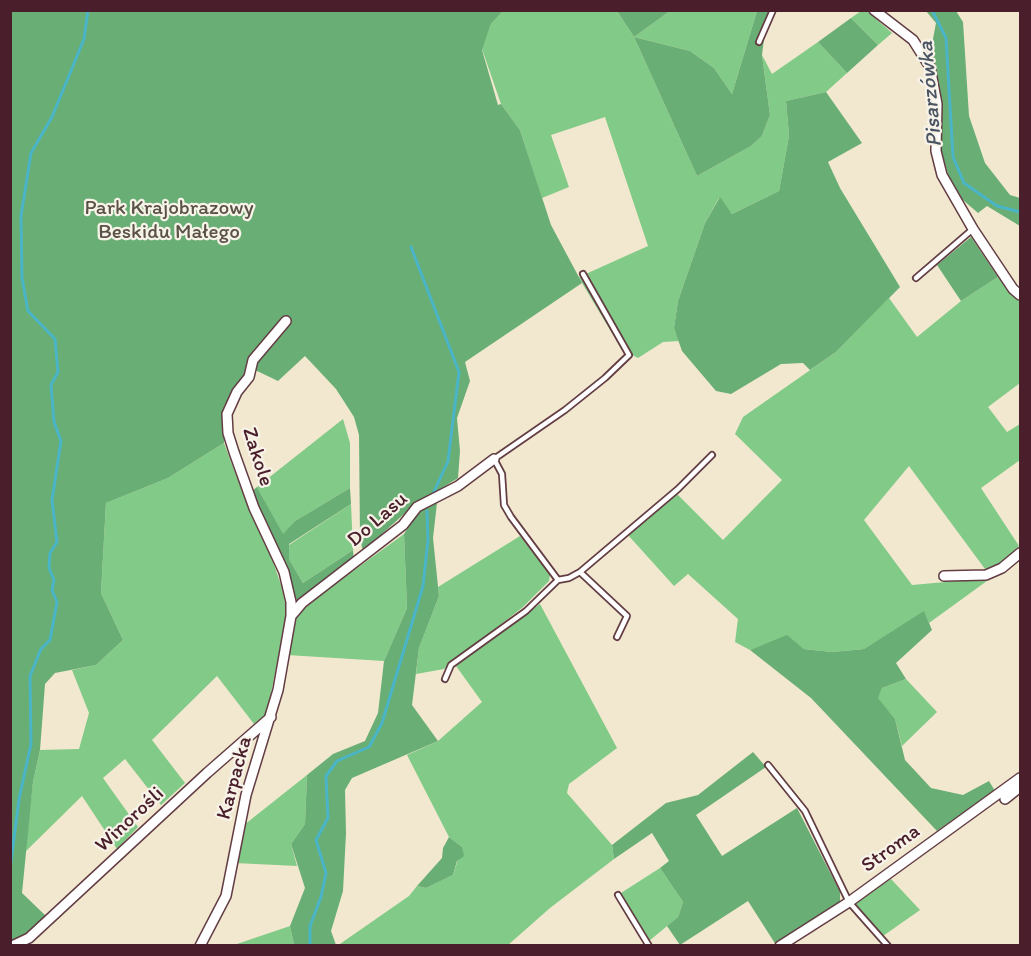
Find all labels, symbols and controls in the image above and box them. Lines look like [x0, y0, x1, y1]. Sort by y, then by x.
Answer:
water label: Pisarzówka [913, 40, 949, 148]
park label: Park Krajobrazowy Beskidu Małego [84, 196, 254, 246]
street label: Zakole [236, 424, 278, 490]
street label: Do Lasu [343, 487, 413, 553]
street label: Karpacka [212, 734, 258, 822]
street label: Winorośli [90, 782, 170, 858]
street label: Stroma [857, 819, 925, 879]

